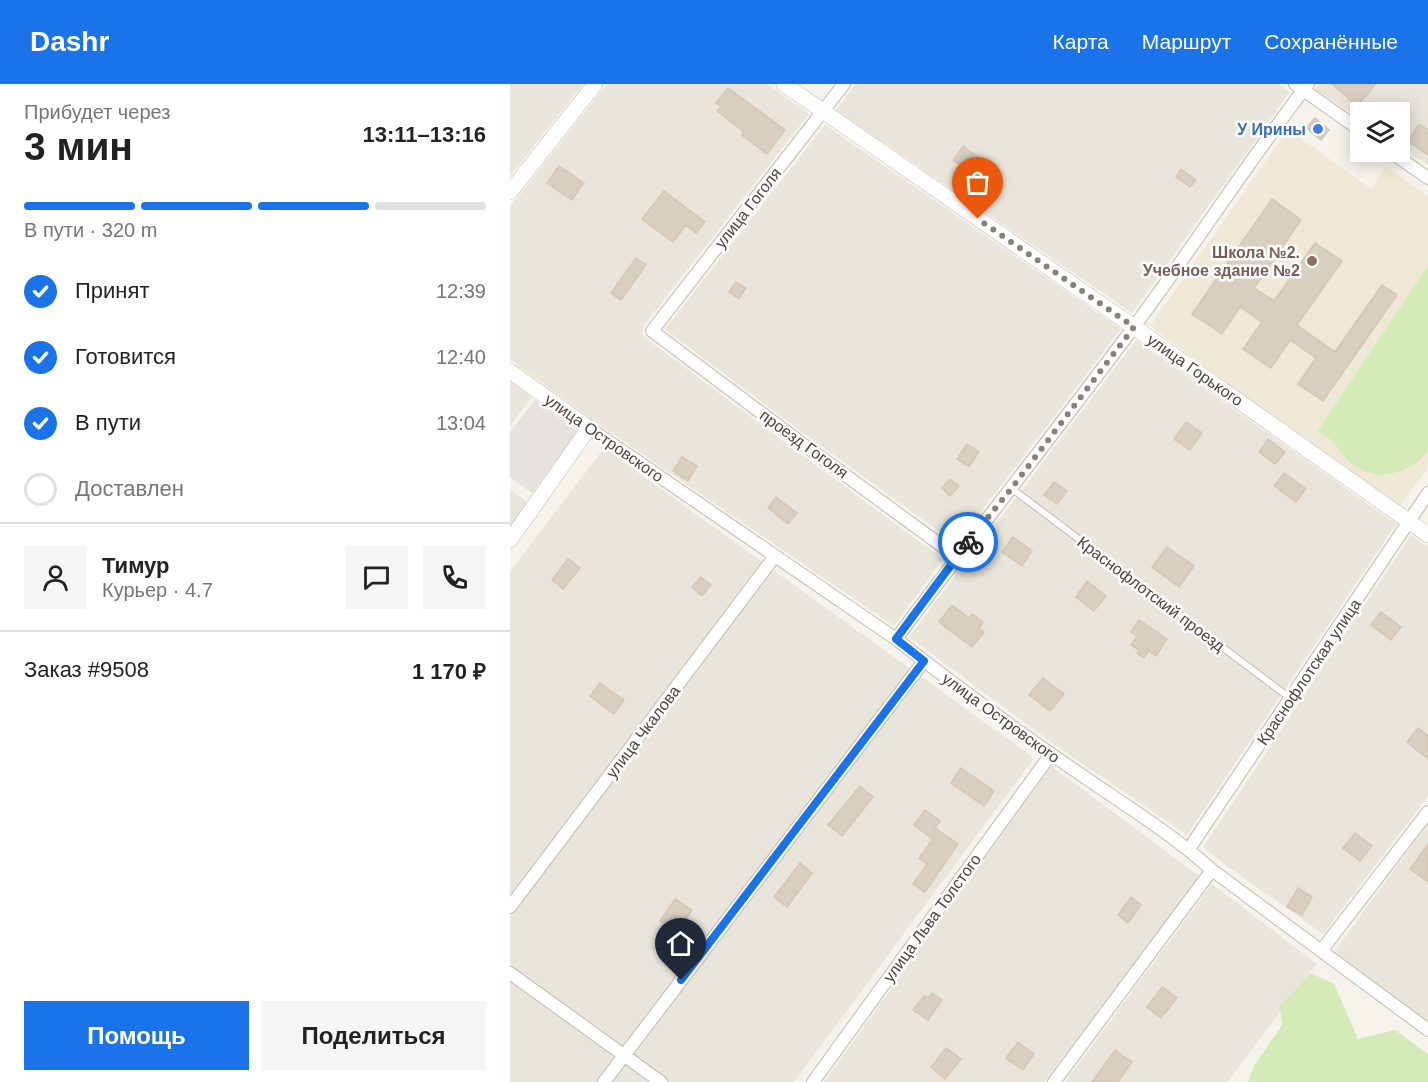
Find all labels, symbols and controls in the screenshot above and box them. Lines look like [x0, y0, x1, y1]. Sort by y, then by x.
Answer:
text: Dashr [30, 26, 109, 57]
text: Карта [1053, 30, 1109, 53]
text: Маршрут [1142, 30, 1231, 53]
text: Сохранённые [1264, 30, 1398, 53]
text: Прибудет через [24, 101, 170, 123]
map controls [1350, 102, 1410, 162]
button: layers [1350, 102, 1410, 162]
place label: У Ирины [1237, 121, 1306, 138]
text: 13:11–13:16 [362, 122, 486, 147]
marker: У Ирины [1311, 122, 1325, 136]
text: 3 мин [24, 125, 133, 168]
pin [952, 157, 1003, 219]
street label: улица Гоголя [711, 165, 785, 251]
icon: bag [961, 166, 994, 199]
text: В пути · 320 m [24, 219, 157, 241]
place label: Школа №2. Учебное здание №2 [1143, 244, 1300, 279]
marker: Школа №2. Учебное здание №2 [1305, 254, 1319, 268]
icon: check [24, 275, 57, 308]
text: Принят [75, 278, 149, 303]
text: 12:39 [436, 280, 486, 302]
street label: улица Горького [1144, 331, 1246, 409]
icon: check [24, 341, 57, 374]
text: Готовится [75, 344, 176, 369]
text: 12:40 [436, 346, 486, 368]
street label: улица Островского [541, 391, 667, 485]
street label: проезд Гоголя [757, 406, 851, 482]
icon: check [24, 407, 57, 440]
text: В пути [75, 410, 141, 435]
text: 13:04 [436, 412, 486, 434]
text: Доставлен [75, 476, 184, 501]
courier [938, 512, 998, 572]
icon: bike [952, 526, 985, 559]
street label: Краснофлотский проезд [1074, 533, 1228, 655]
button: person [24, 546, 87, 609]
button: chat [345, 546, 408, 609]
button: phone [423, 546, 486, 609]
text: Тимур [102, 553, 170, 578]
text: Курьер · 4.7 [102, 579, 213, 601]
street label: Краснофлотская улица [1254, 596, 1364, 748]
text: Заказ #9508 [24, 657, 149, 682]
text: 1 170 ₽ [412, 659, 486, 684]
street label: улица Островского [939, 670, 1063, 766]
street label: улица Чкалова [603, 682, 683, 781]
street label: улица Льва Толстого [880, 851, 984, 985]
pin [655, 918, 706, 980]
icon: home [664, 927, 697, 960]
button: Помощь [24, 1001, 249, 1070]
button: Поделиться [261, 1001, 486, 1070]

